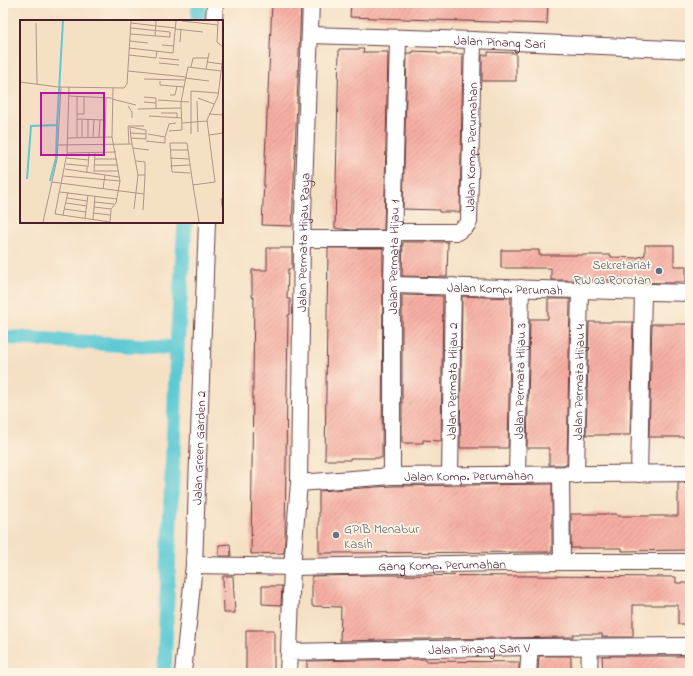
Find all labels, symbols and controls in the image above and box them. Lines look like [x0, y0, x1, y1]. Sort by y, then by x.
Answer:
inset map [20, 20, 223, 223]
street label: Jalan Pinang Sari [454, 31, 546, 54]
street label: Jalan Komp. Perumahan [461, 82, 483, 212]
street label: Jalan Permata Hijau Raya [293, 172, 316, 312]
street label: Jalan Permata Hijau 1 [384, 199, 405, 315]
place label: Sekretariat RW 03 Rorotan [574, 256, 652, 290]
marker: Sekretariat RW 03 Rorotan [654, 266, 664, 276]
street label: Jalan Komp. Perumah [447, 278, 563, 301]
street label: Jalan Permata Hijau 2 [443, 322, 463, 440]
street label: Jalan Permata Hijau 3 [510, 323, 531, 439]
street label: Jalan Permata Hijau 4 [569, 323, 590, 440]
street label: Jalan Green Garden 2 [188, 390, 212, 505]
street label: Jalan Komp. Perumahan [404, 467, 533, 487]
place label: GPIB Menabur Kasih [344, 520, 420, 554]
marker: GPIB Menabur Kasih [331, 530, 341, 540]
street label: Gang Komp. Perumahan [378, 555, 506, 577]
street label: Jalan Pinang Sari V [428, 639, 531, 660]

